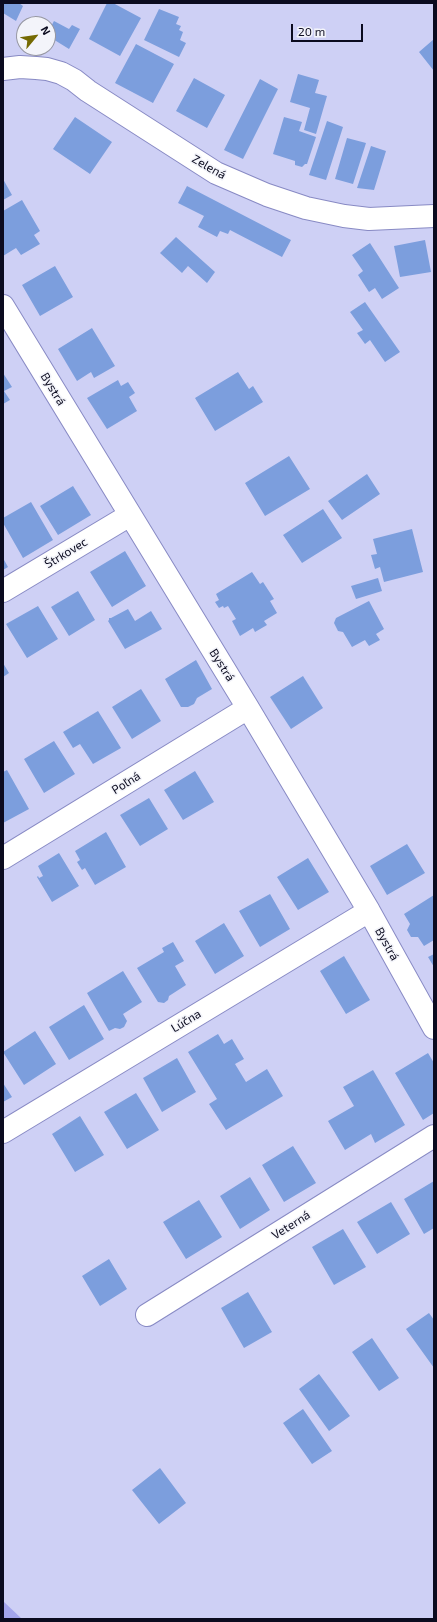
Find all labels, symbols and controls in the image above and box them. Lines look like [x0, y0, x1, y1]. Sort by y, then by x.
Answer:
north arrow [16, 16, 56, 56]
scale bar [293, 16, 365, 42]
text: N [38, 24, 54, 37]
text: 20 m [298, 24, 325, 38]
street label: Zelená [189, 152, 229, 182]
street label: Bystrá [38, 370, 68, 408]
street label: Štrkovec [42, 535, 90, 571]
street label: Bystrá [206, 646, 238, 684]
street label: Poľná [109, 769, 143, 797]
street label: Bystrá [372, 925, 402, 963]
street label: Lúčna [168, 1006, 204, 1036]
street label: Veterná [269, 1208, 313, 1242]

